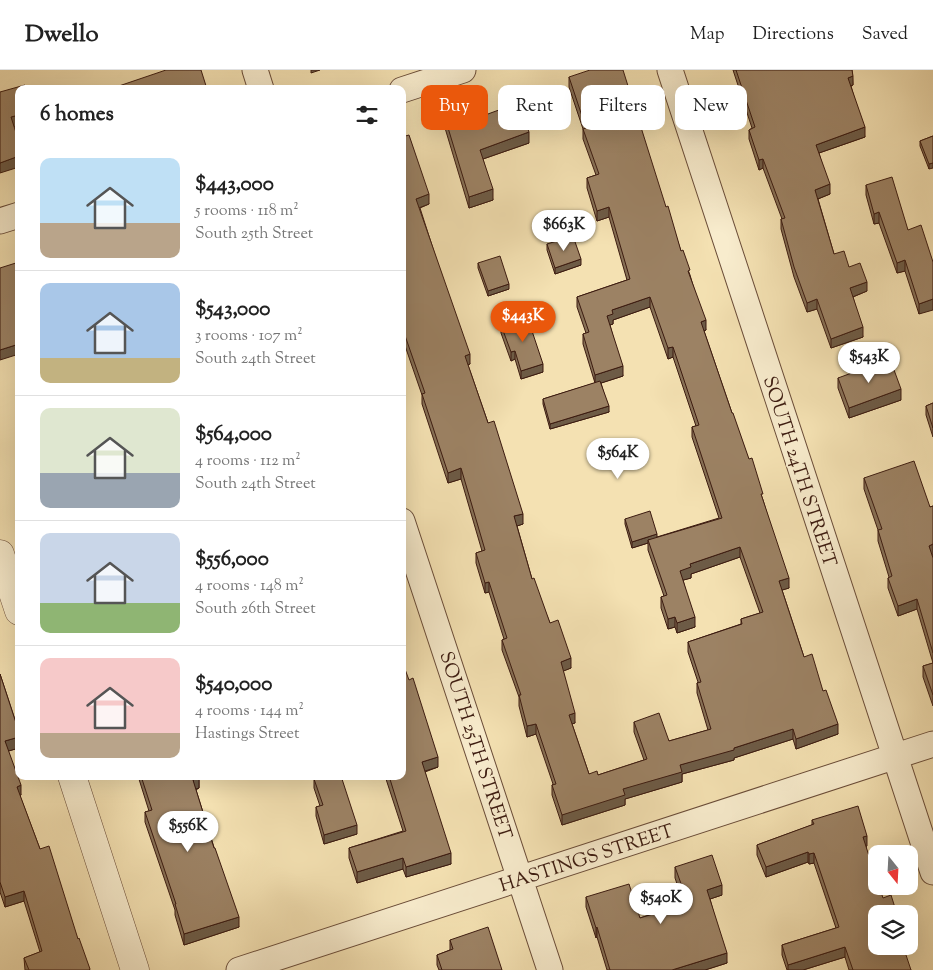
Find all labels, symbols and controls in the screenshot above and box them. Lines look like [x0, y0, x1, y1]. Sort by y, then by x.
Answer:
text: Dwello [25, 18, 99, 52]
text: Map [690, 22, 725, 48]
text: Directions [753, 22, 834, 48]
text: Saved [862, 22, 908, 48]
chip: Buy [421, 85, 488, 130]
chip: Rent [498, 85, 571, 130]
chip: Filters [581, 85, 665, 130]
chip: New [675, 85, 747, 130]
text: 6 homes [40, 100, 114, 130]
icon: filters [353, 101, 381, 129]
text: $443,000 [195, 170, 274, 200]
icon: home [80, 178, 140, 238]
text: 5 rooms · 118 m² [195, 200, 299, 223]
pin: $663K [529, 210, 599, 252]
text: $663K [543, 214, 585, 237]
text: South 25th Street [195, 223, 313, 246]
text: $543,000 [195, 295, 270, 325]
pin: $443K [488, 300, 558, 343]
icon: home [80, 303, 140, 363]
text: $443K [502, 305, 544, 328]
text: 3 rooms · 107 m² [195, 325, 303, 348]
pin: $543K [834, 342, 904, 384]
text: $543K [849, 346, 889, 369]
text: South 24th Street [195, 348, 316, 371]
street label: SOUTH 24TH STREET [755, 373, 842, 571]
text: $564,000 [195, 420, 272, 450]
icon: home [80, 428, 140, 488]
pin: $564K [583, 438, 653, 480]
text: $564K [597, 442, 639, 465]
text: 4 rooms · 112 m² [195, 450, 301, 473]
text: South 24th Street [195, 473, 316, 496]
text: $556,000 [195, 545, 269, 575]
icon: home [80, 553, 140, 613]
text: 4 rooms · 148 m² [195, 575, 304, 598]
text: South 26th Street [195, 598, 316, 621]
street label: SOUTH 25TH STREET [431, 648, 518, 843]
text: $540,000 [195, 670, 272, 700]
icon: home [80, 678, 140, 738]
text: 4 rooms · 144 m² [195, 700, 304, 723]
text: Hastings Street [195, 723, 299, 746]
pin: $556K [153, 810, 223, 853]
text: $556K [168, 815, 208, 838]
street label: HASTINGS STREET [496, 818, 677, 900]
north arrow [868, 845, 918, 895]
map controls [868, 845, 918, 955]
pin: $540K [626, 882, 696, 925]
text: $540K [640, 887, 682, 910]
button: layers [868, 905, 918, 955]

